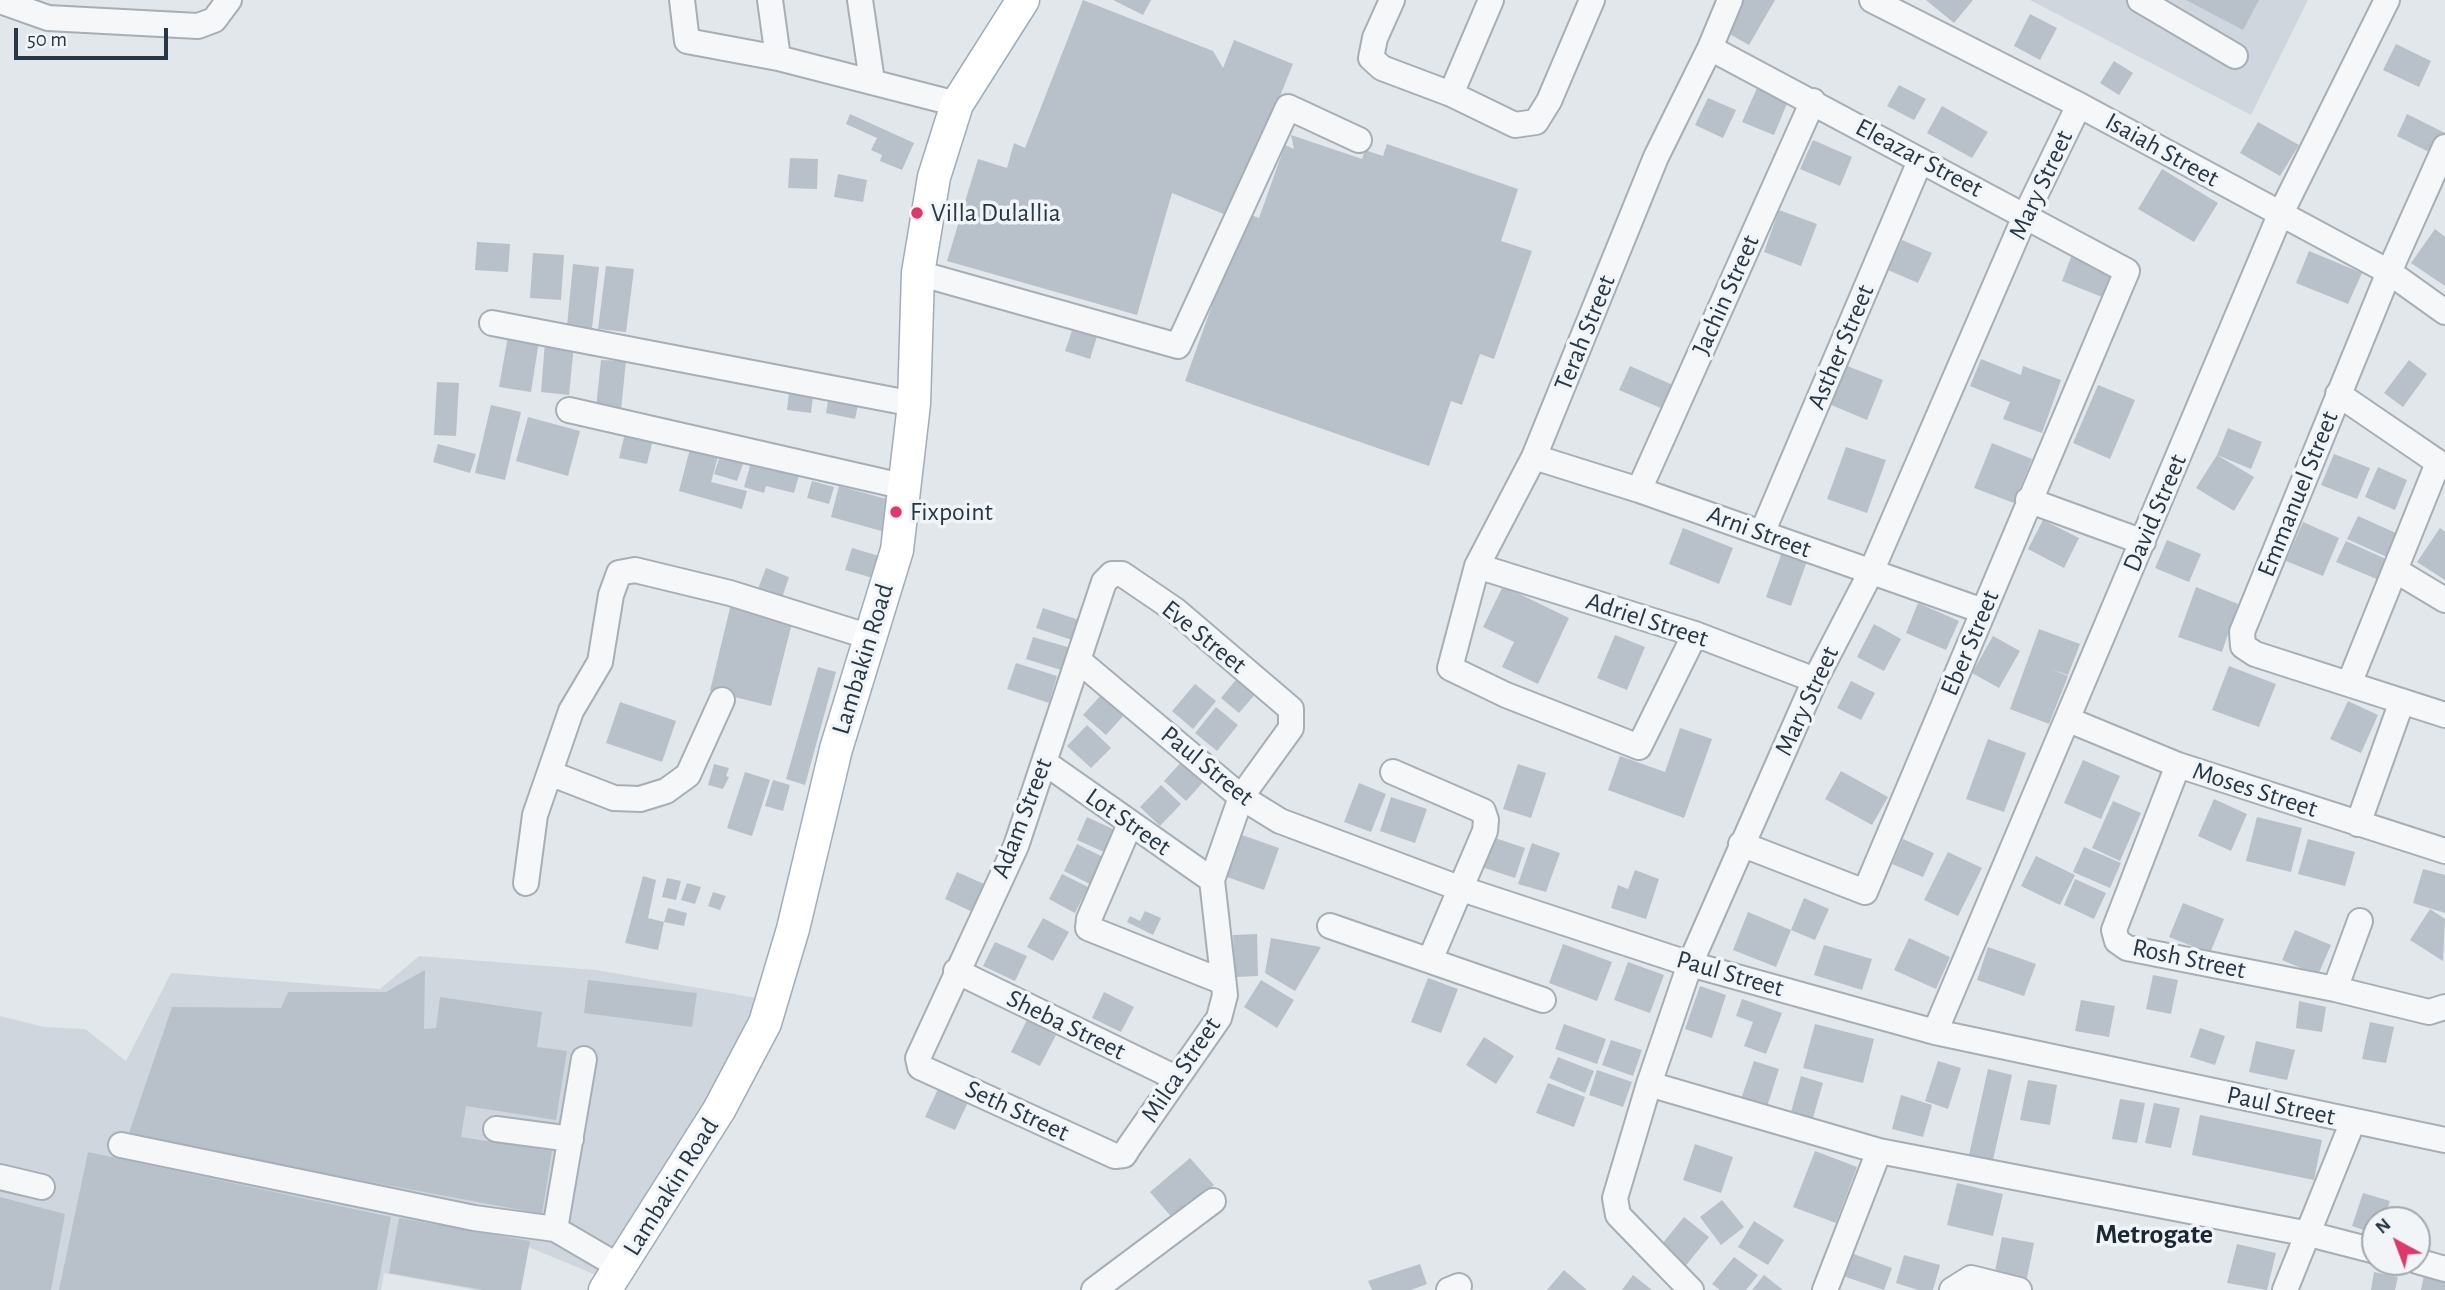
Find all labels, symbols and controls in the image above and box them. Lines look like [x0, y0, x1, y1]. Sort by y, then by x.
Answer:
scale bar [18, 14, 172, 58]
text: 50 m [27, 29, 67, 50]
street label: Isaiah Street [2100, 106, 2224, 194]
street label: Eleazar Street [1850, 112, 1988, 204]
street label: Mary Street [2002, 125, 2080, 245]
place label: Villa Dulallia [931, 197, 1061, 229]
marker: Villa Dulallia [909, 205, 925, 221]
street label: Jachin Street [1686, 230, 1766, 360]
street label: Terah Street [1548, 271, 1622, 395]
street label: Asther Street [1801, 280, 1881, 414]
street label: Emmanuel Street [2251, 407, 2345, 581]
street label: David Street [2116, 450, 2194, 576]
place label: Fixpoint [910, 496, 993, 528]
street label: Arni Street [1703, 499, 1815, 565]
marker: Fixpoint [888, 504, 904, 520]
street label: Lambakin Road [825, 580, 901, 738]
street label: Eber Street [1934, 585, 2006, 701]
street label: Adriel Street [1582, 586, 1712, 654]
street label: Eve Street [1155, 593, 1253, 681]
street label: Mary Street [1768, 641, 1846, 761]
street label: Paul Street [1154, 719, 1260, 813]
street label: Adam Street [985, 754, 1059, 882]
street label: Moses Street [2189, 755, 2321, 825]
street label: Lot Street [1079, 781, 1177, 863]
street label: Rosh Street [2130, 932, 2248, 986]
street label: Paul Street [1673, 944, 1787, 1004]
street label: Sheba Street [1001, 983, 1131, 1067]
street label: Milca Street [1134, 1011, 1228, 1129]
street label: Seth Street [960, 1073, 1074, 1149]
street label: Paul Street [2224, 1079, 2338, 1133]
street label: Lambakin Road [616, 1112, 726, 1262]
north arrow [2361, 1206, 2431, 1276]
text: N [2372, 1215, 2394, 1238]
district label: Metrogate [2095, 1218, 2213, 1252]

